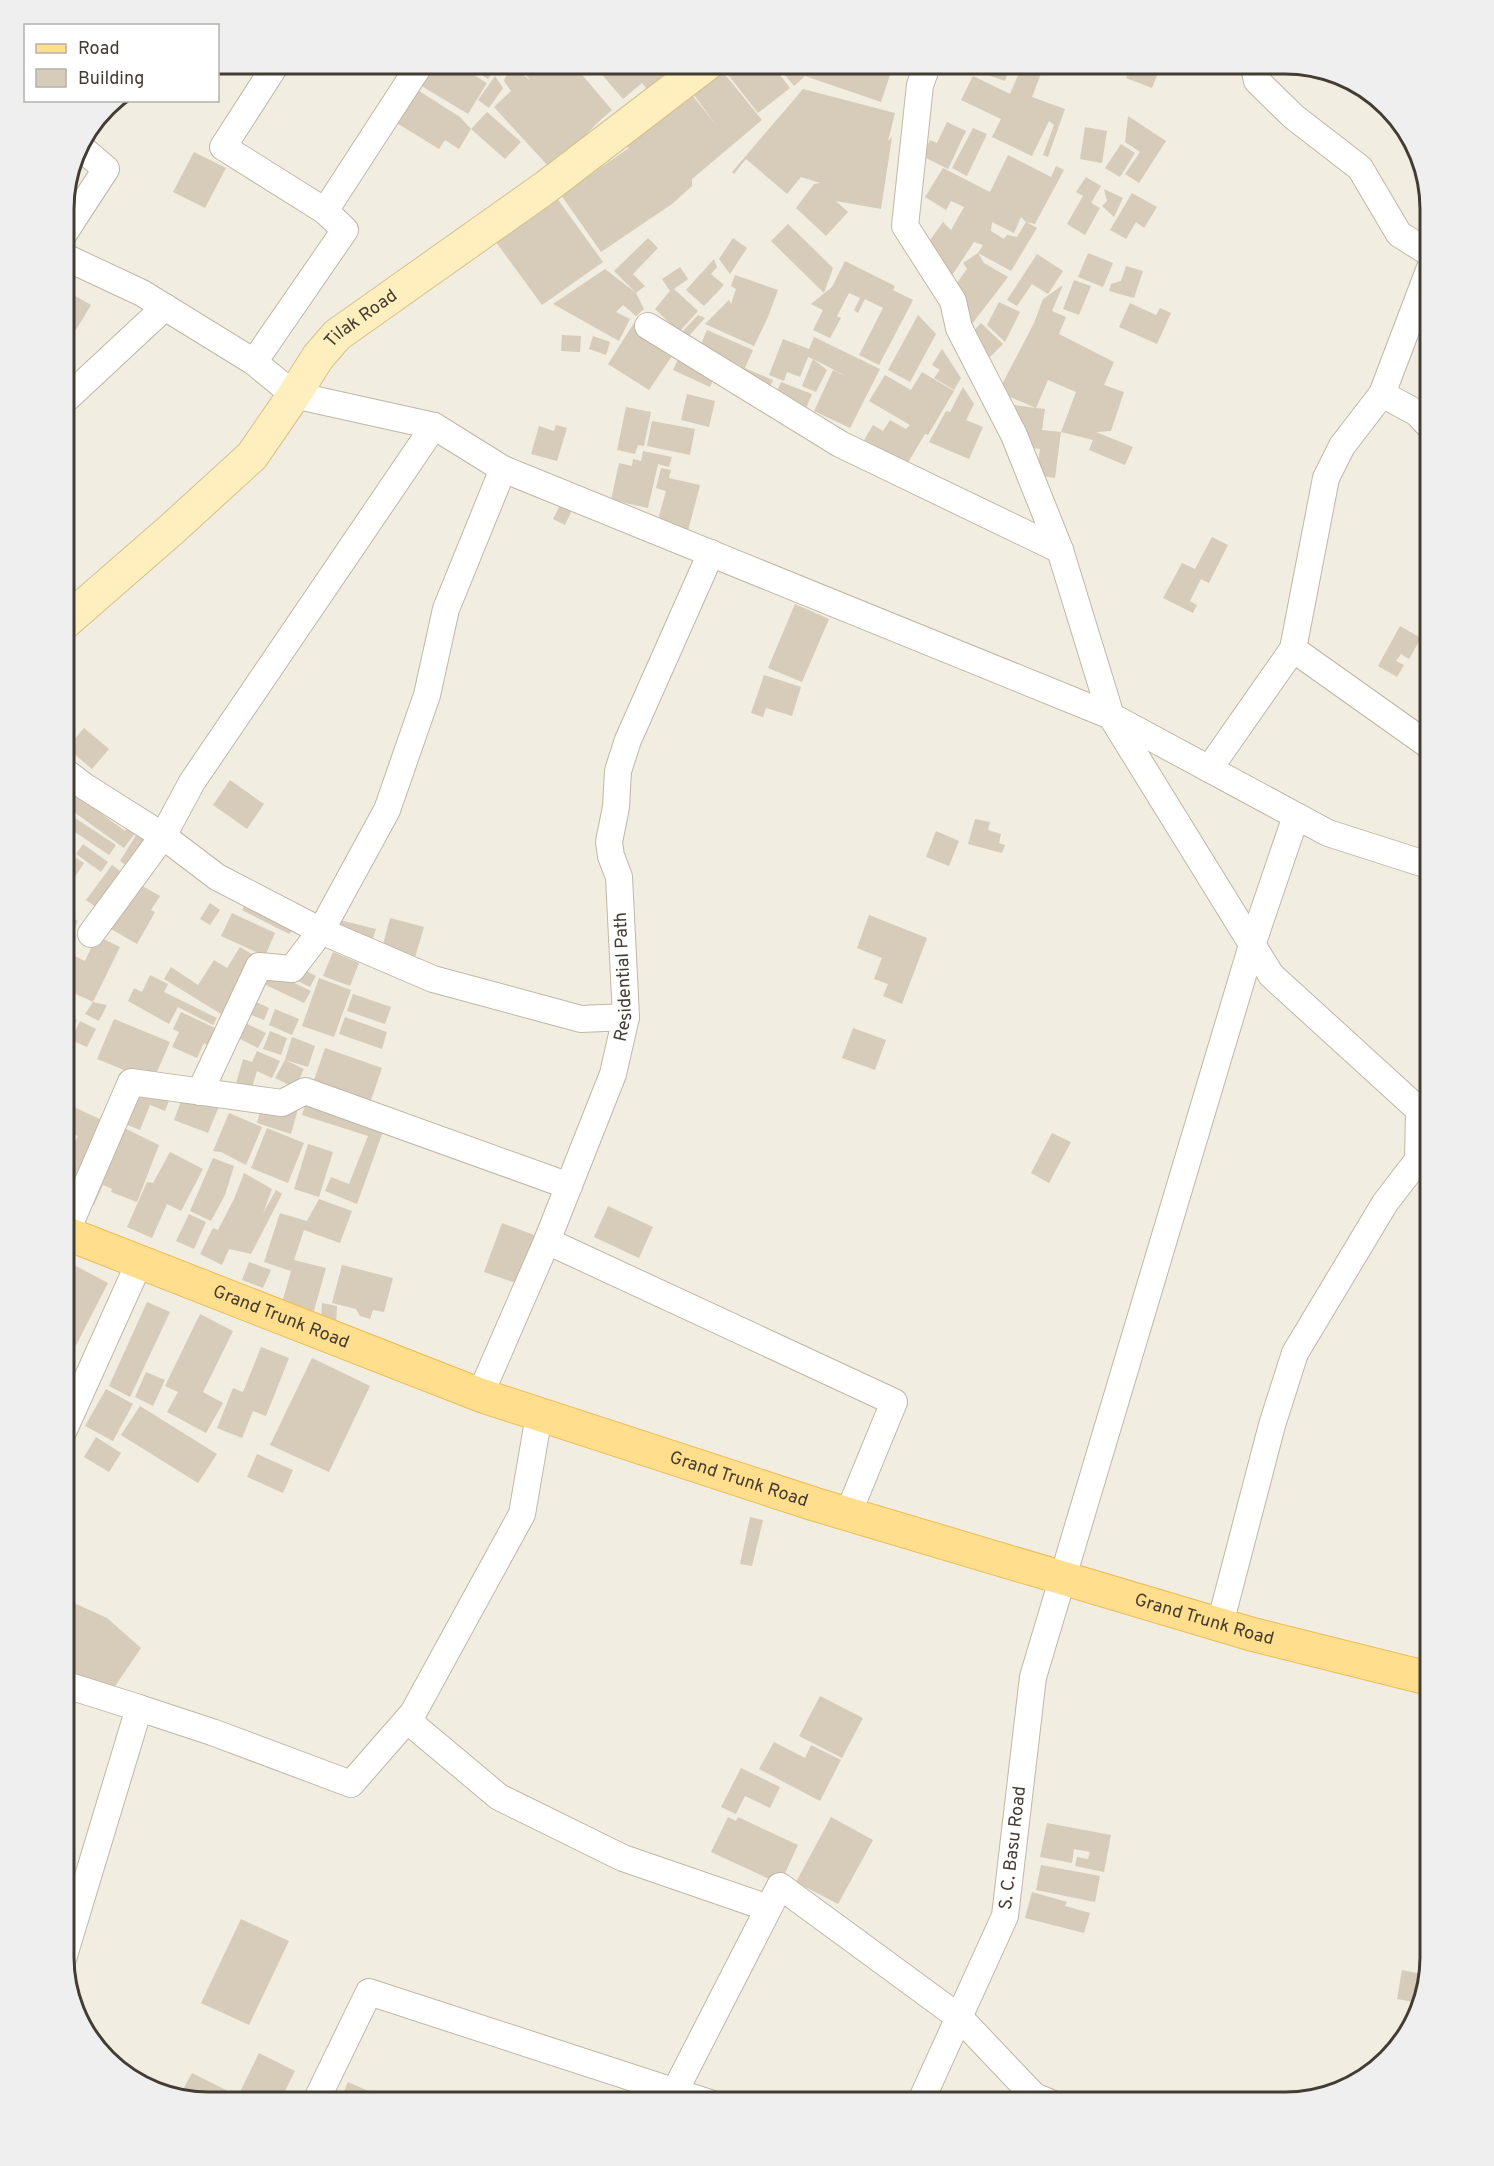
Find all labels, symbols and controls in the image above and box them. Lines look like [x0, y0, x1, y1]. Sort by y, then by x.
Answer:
legend [24, 24, 219, 102]
text: Road [78, 38, 120, 61]
text: Building [78, 68, 144, 91]
street label: Tilak Road [320, 284, 402, 353]
street label: Residential Path [609, 911, 638, 1044]
street label: Grand Trunk Road [209, 1280, 352, 1354]
street label: Grand Trunk Road [667, 1446, 811, 1513]
street label: Grand Trunk Road [1132, 1588, 1276, 1651]
street label: S. C. Basu Road [994, 1785, 1032, 1911]

